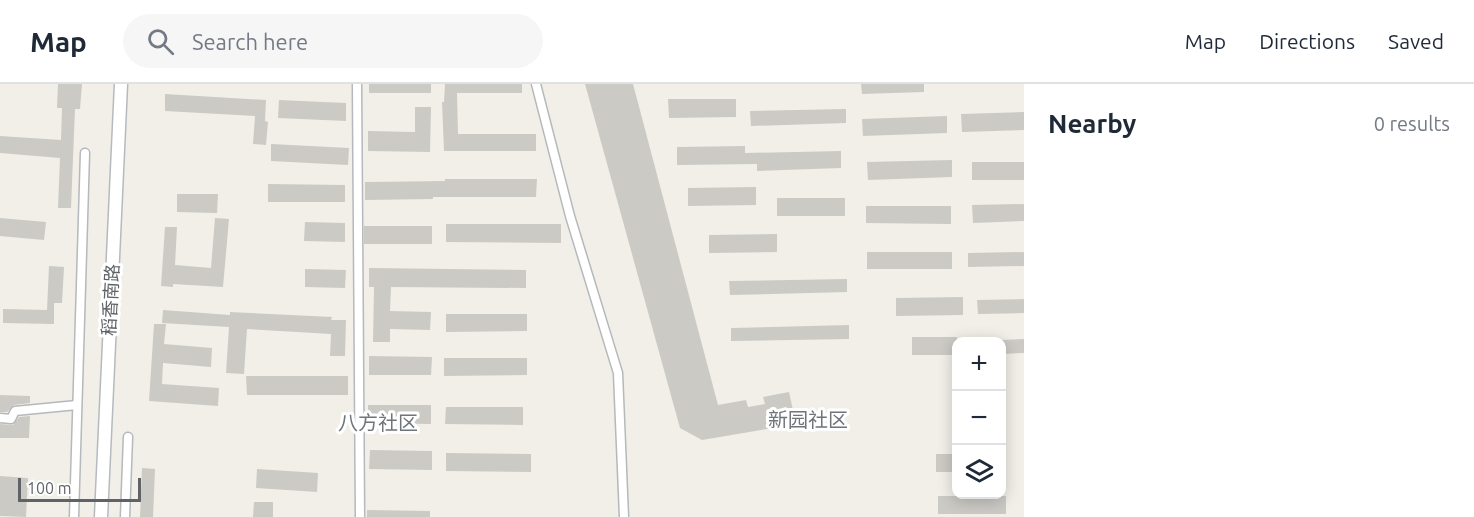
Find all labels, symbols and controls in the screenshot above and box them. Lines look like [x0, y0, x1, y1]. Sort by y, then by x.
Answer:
search box [123, 14, 543, 68]
icon: search [144, 25, 177, 58]
text: Map [30, 26, 87, 57]
text: Search here [192, 29, 308, 54]
text: Map [1185, 29, 1226, 53]
text: Directions [1259, 29, 1355, 53]
text: Saved [1388, 29, 1444, 53]
text: Nearby [1048, 109, 1136, 138]
text: 0 results [1374, 112, 1450, 135]
street label: 稻香南路 [98, 263, 122, 336]
map controls [952, 337, 1006, 499]
button: + [952, 337, 1006, 391]
button: − [952, 391, 1006, 445]
district label: 新园社区 [768, 408, 848, 431]
district label: 八方社区 [338, 411, 418, 434]
button: layers [952, 445, 1006, 499]
scale bar [18, 475, 141, 502]
text: 100 m [27, 479, 72, 497]

